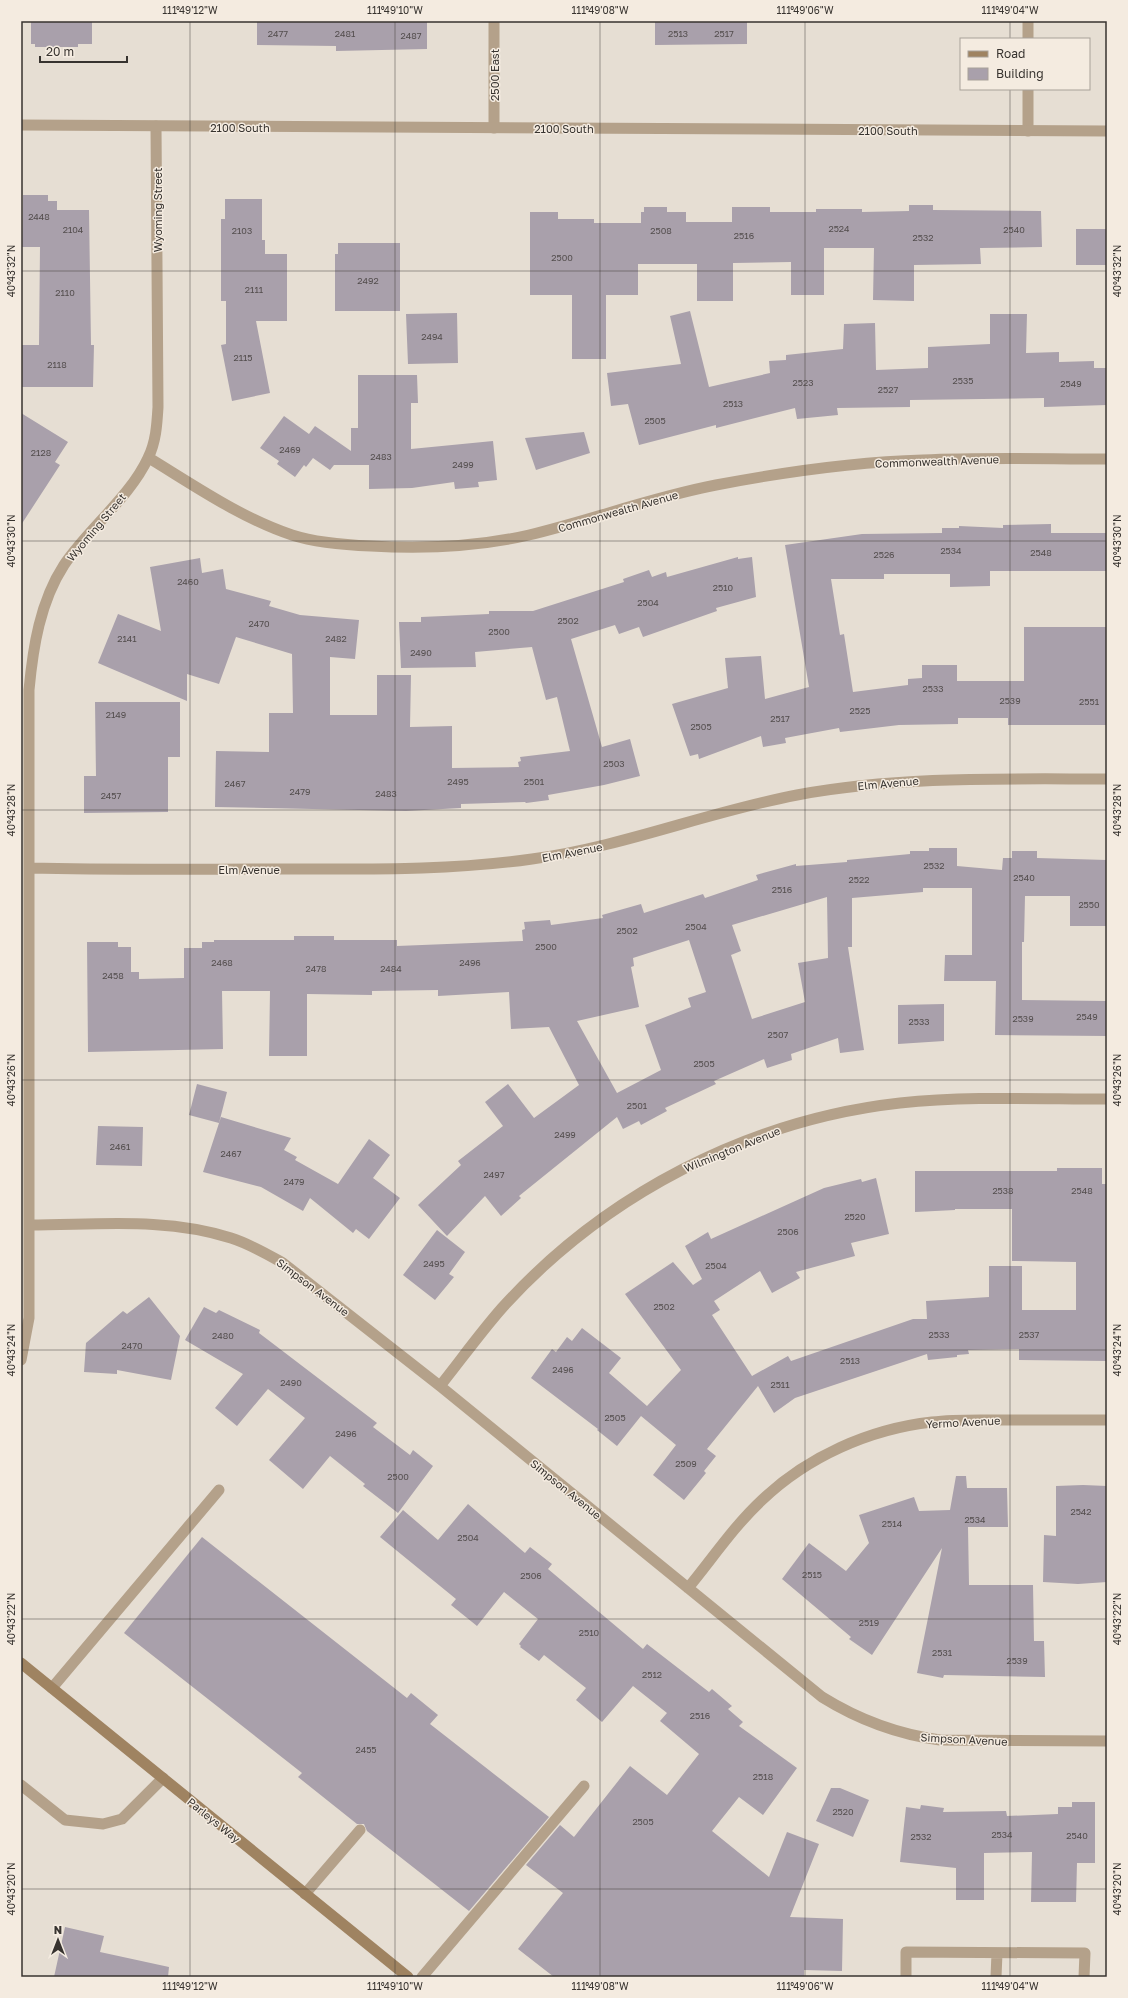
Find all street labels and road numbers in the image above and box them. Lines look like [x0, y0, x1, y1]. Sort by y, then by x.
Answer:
street label: 2500 East [488, 49, 501, 101]
street label: 2100 South [210, 121, 270, 134]
street label: 2100 South [534, 122, 594, 135]
street label: 2100 South [858, 124, 918, 137]
street label: Wyoming Street [151, 168, 164, 252]
street label: Commonwealth Avenue [875, 452, 999, 470]
street label: Commonwealth Avenue [556, 488, 680, 534]
street label: Wyoming Street [64, 490, 128, 564]
street label: Elm Avenue [857, 774, 919, 792]
street label: Elm Avenue [541, 840, 603, 864]
street label: Elm Avenue [218, 863, 280, 876]
street label: Wilmington Avenue [682, 1124, 782, 1174]
street label: Simpson Avenue [274, 1256, 352, 1318]
street label: Yermo Avenue [925, 1414, 1001, 1430]
street label: Simpson Avenue [528, 1456, 604, 1522]
street label: Simpson Avenue [920, 1730, 1008, 1748]
street label: Parleys Way [185, 1795, 243, 1845]

